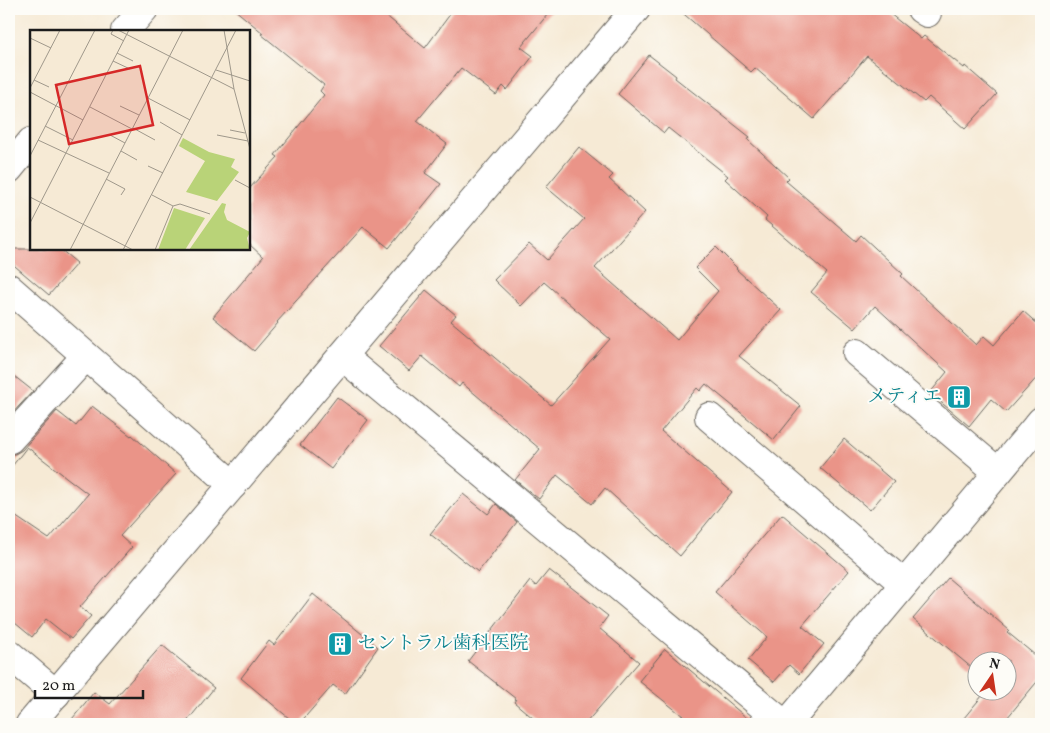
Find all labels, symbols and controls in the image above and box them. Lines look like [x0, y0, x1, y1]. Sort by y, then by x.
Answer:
inset map [30, 30, 250, 250]
place label: メティエ [868, 384, 942, 410]
building icon: メティエ [946, 384, 972, 410]
building icon: セントラル歯科医院 [327, 631, 353, 657]
place label: セントラル歯科医院 [358, 631, 528, 657]
north arrow [968, 650, 1018, 700]
text: N [987, 654, 1002, 675]
scale bar [35, 668, 142, 700]
text: 20 m [42, 676, 75, 697]

